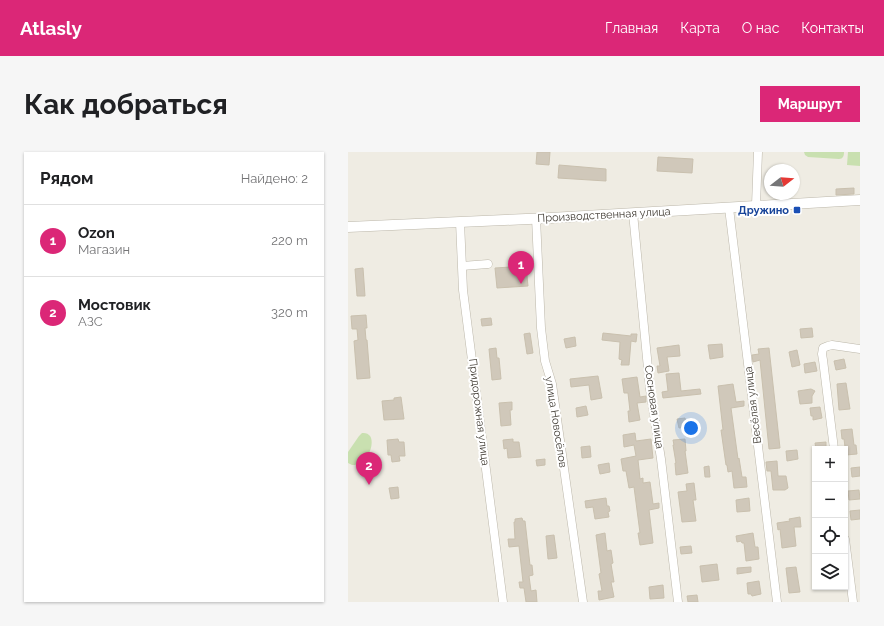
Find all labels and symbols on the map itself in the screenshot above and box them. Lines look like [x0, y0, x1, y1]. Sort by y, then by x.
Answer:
north arrow [764, 164, 800, 200]
place label: Дружино [738, 204, 789, 217]
street label: Производственная улица [537, 205, 671, 225]
marker: Дружино [792, 205, 802, 215]
pin: 1 [508, 251, 534, 284]
street label: Придорожная улица [466, 358, 492, 466]
street label: Сосновая улица [642, 364, 666, 450]
street label: Весёлая улица [742, 366, 764, 444]
street label: улица Новосёлов [542, 376, 570, 469]
your location [681, 418, 701, 438]
pin: 2 [356, 452, 382, 485]

